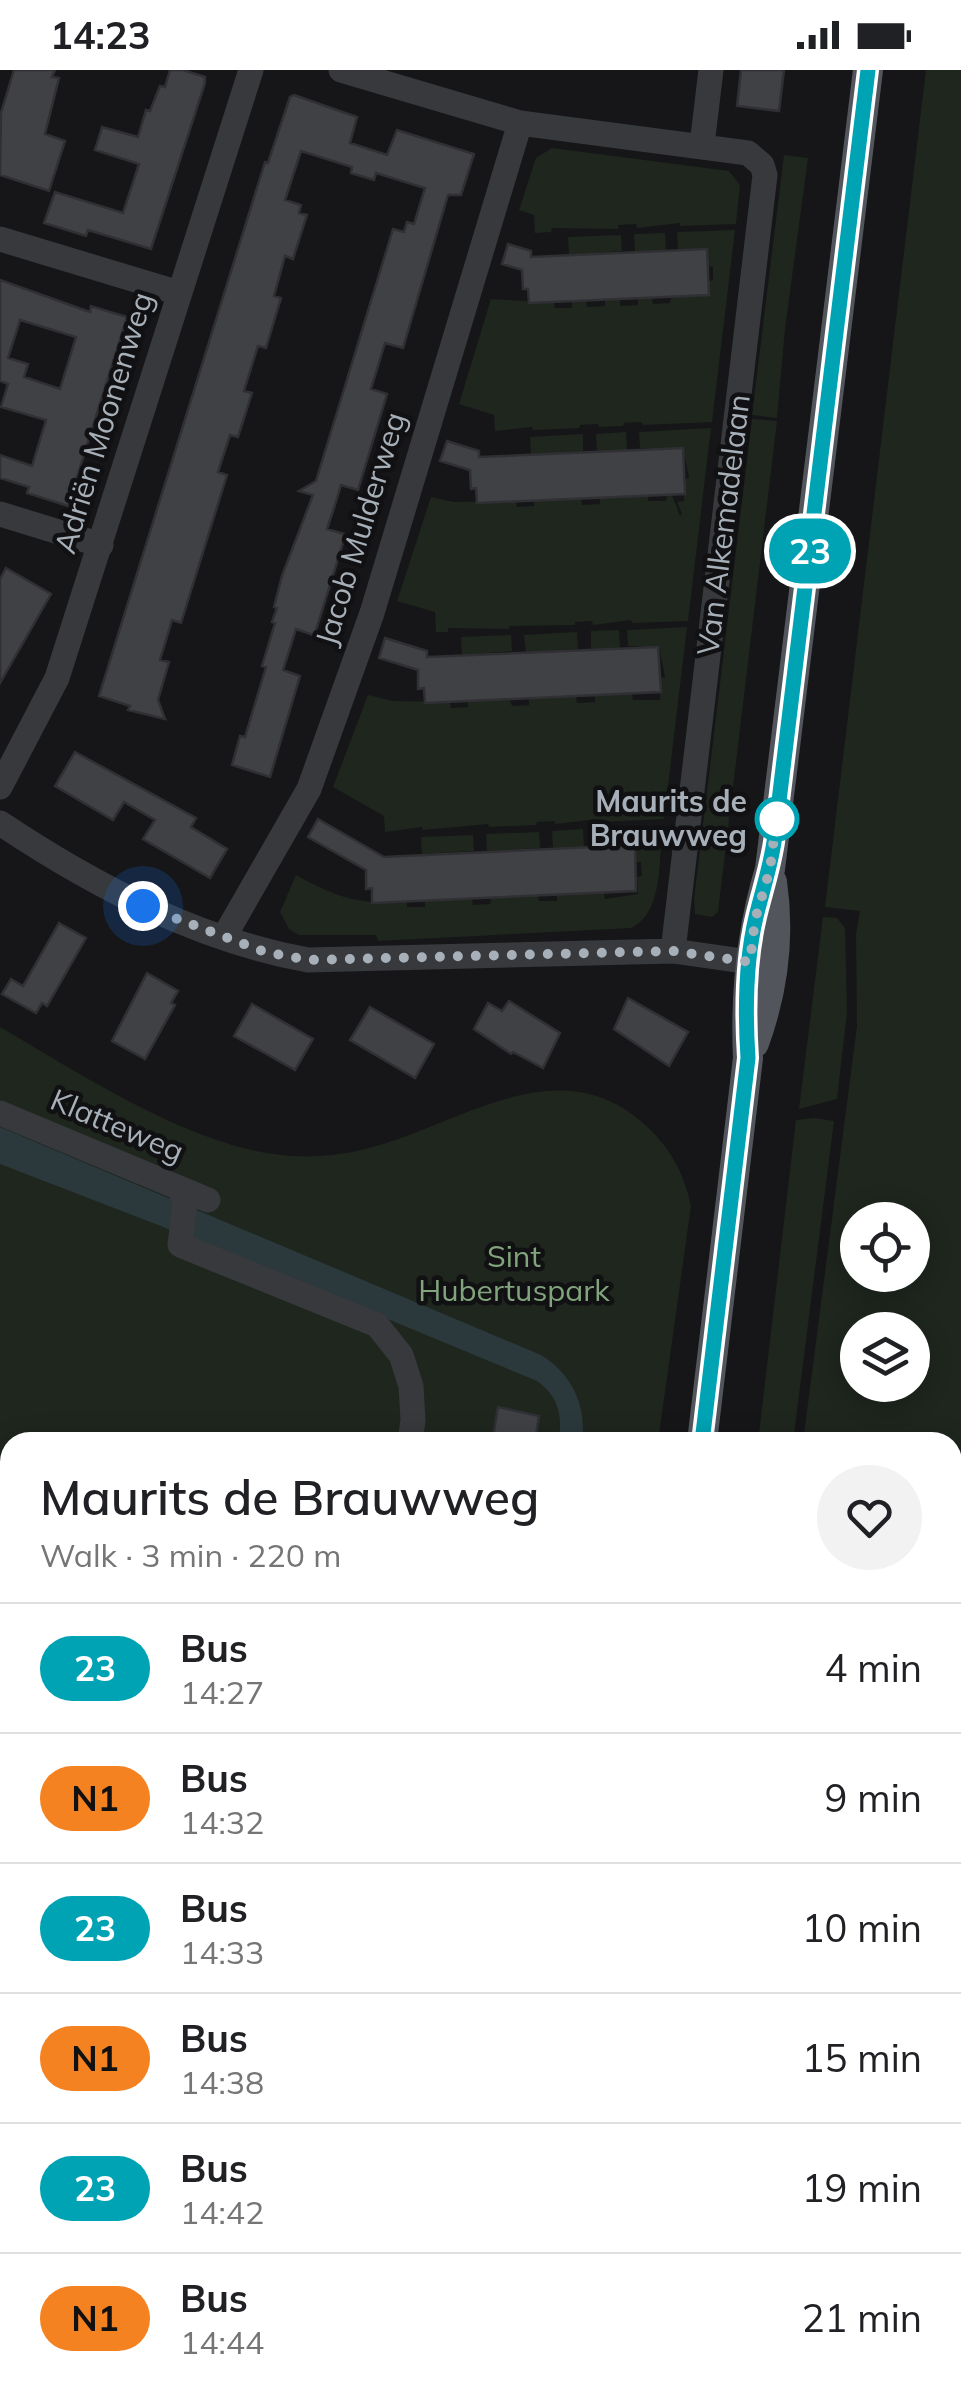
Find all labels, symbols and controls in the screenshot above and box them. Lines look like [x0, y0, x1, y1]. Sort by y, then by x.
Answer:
text: 14:23 [50, 11, 151, 59]
street label: Adriën Moonenweg [45, 287, 161, 558]
street label: Van Alkemadelaan [688, 392, 758, 658]
street label: Jacob Mulderweg [307, 407, 414, 650]
line badge: 23 [765, 518, 855, 584]
text: 23 [789, 529, 831, 573]
place label: Maurits de Brauwweg [590, 782, 747, 854]
marker: Maurits de Brauwweg [756, 798, 798, 840]
your location [118, 881, 168, 931]
street label: Klatteweg [45, 1080, 190, 1170]
map controls [840, 1202, 930, 1402]
button: locate [840, 1202, 930, 1292]
park label: Sint Hubertuspark [418, 1237, 610, 1309]
button: layers [840, 1312, 930, 1402]
button: heart [817, 1465, 922, 1570]
text: Maurits de Brauwweg [40, 1467, 539, 1527]
text: Walk · 3 min · 220 m [40, 1535, 341, 1575]
text: Bus [180, 1624, 248, 1672]
text: 4 min [825, 1644, 922, 1692]
text: 23 [74, 1646, 116, 1690]
text: 14:27 [180, 1672, 264, 1712]
text: Bus [180, 1754, 248, 1802]
text: 9 min [825, 1774, 922, 1822]
text: N1 [71, 1776, 119, 1820]
text: 14:32 [180, 1802, 264, 1842]
text: Bus [180, 1884, 248, 1932]
text: 10 min [802, 1904, 922, 1952]
text: 23 [74, 1906, 116, 1950]
text: 14:33 [180, 1932, 264, 1972]
text: Bus [180, 2014, 248, 2062]
text: 15 min [802, 2034, 922, 2082]
text: N1 [71, 2036, 119, 2080]
text: 14:38 [180, 2062, 264, 2102]
text: Bus [180, 2144, 248, 2192]
text: 19 min [802, 2164, 922, 2212]
text: 23 [74, 2166, 116, 2210]
text: 14:42 [180, 2192, 264, 2232]
text: Bus [180, 2274, 248, 2322]
text: 21 min [802, 2294, 922, 2342]
text: N1 [71, 2296, 119, 2340]
text: 14:44 [180, 2322, 264, 2362]

